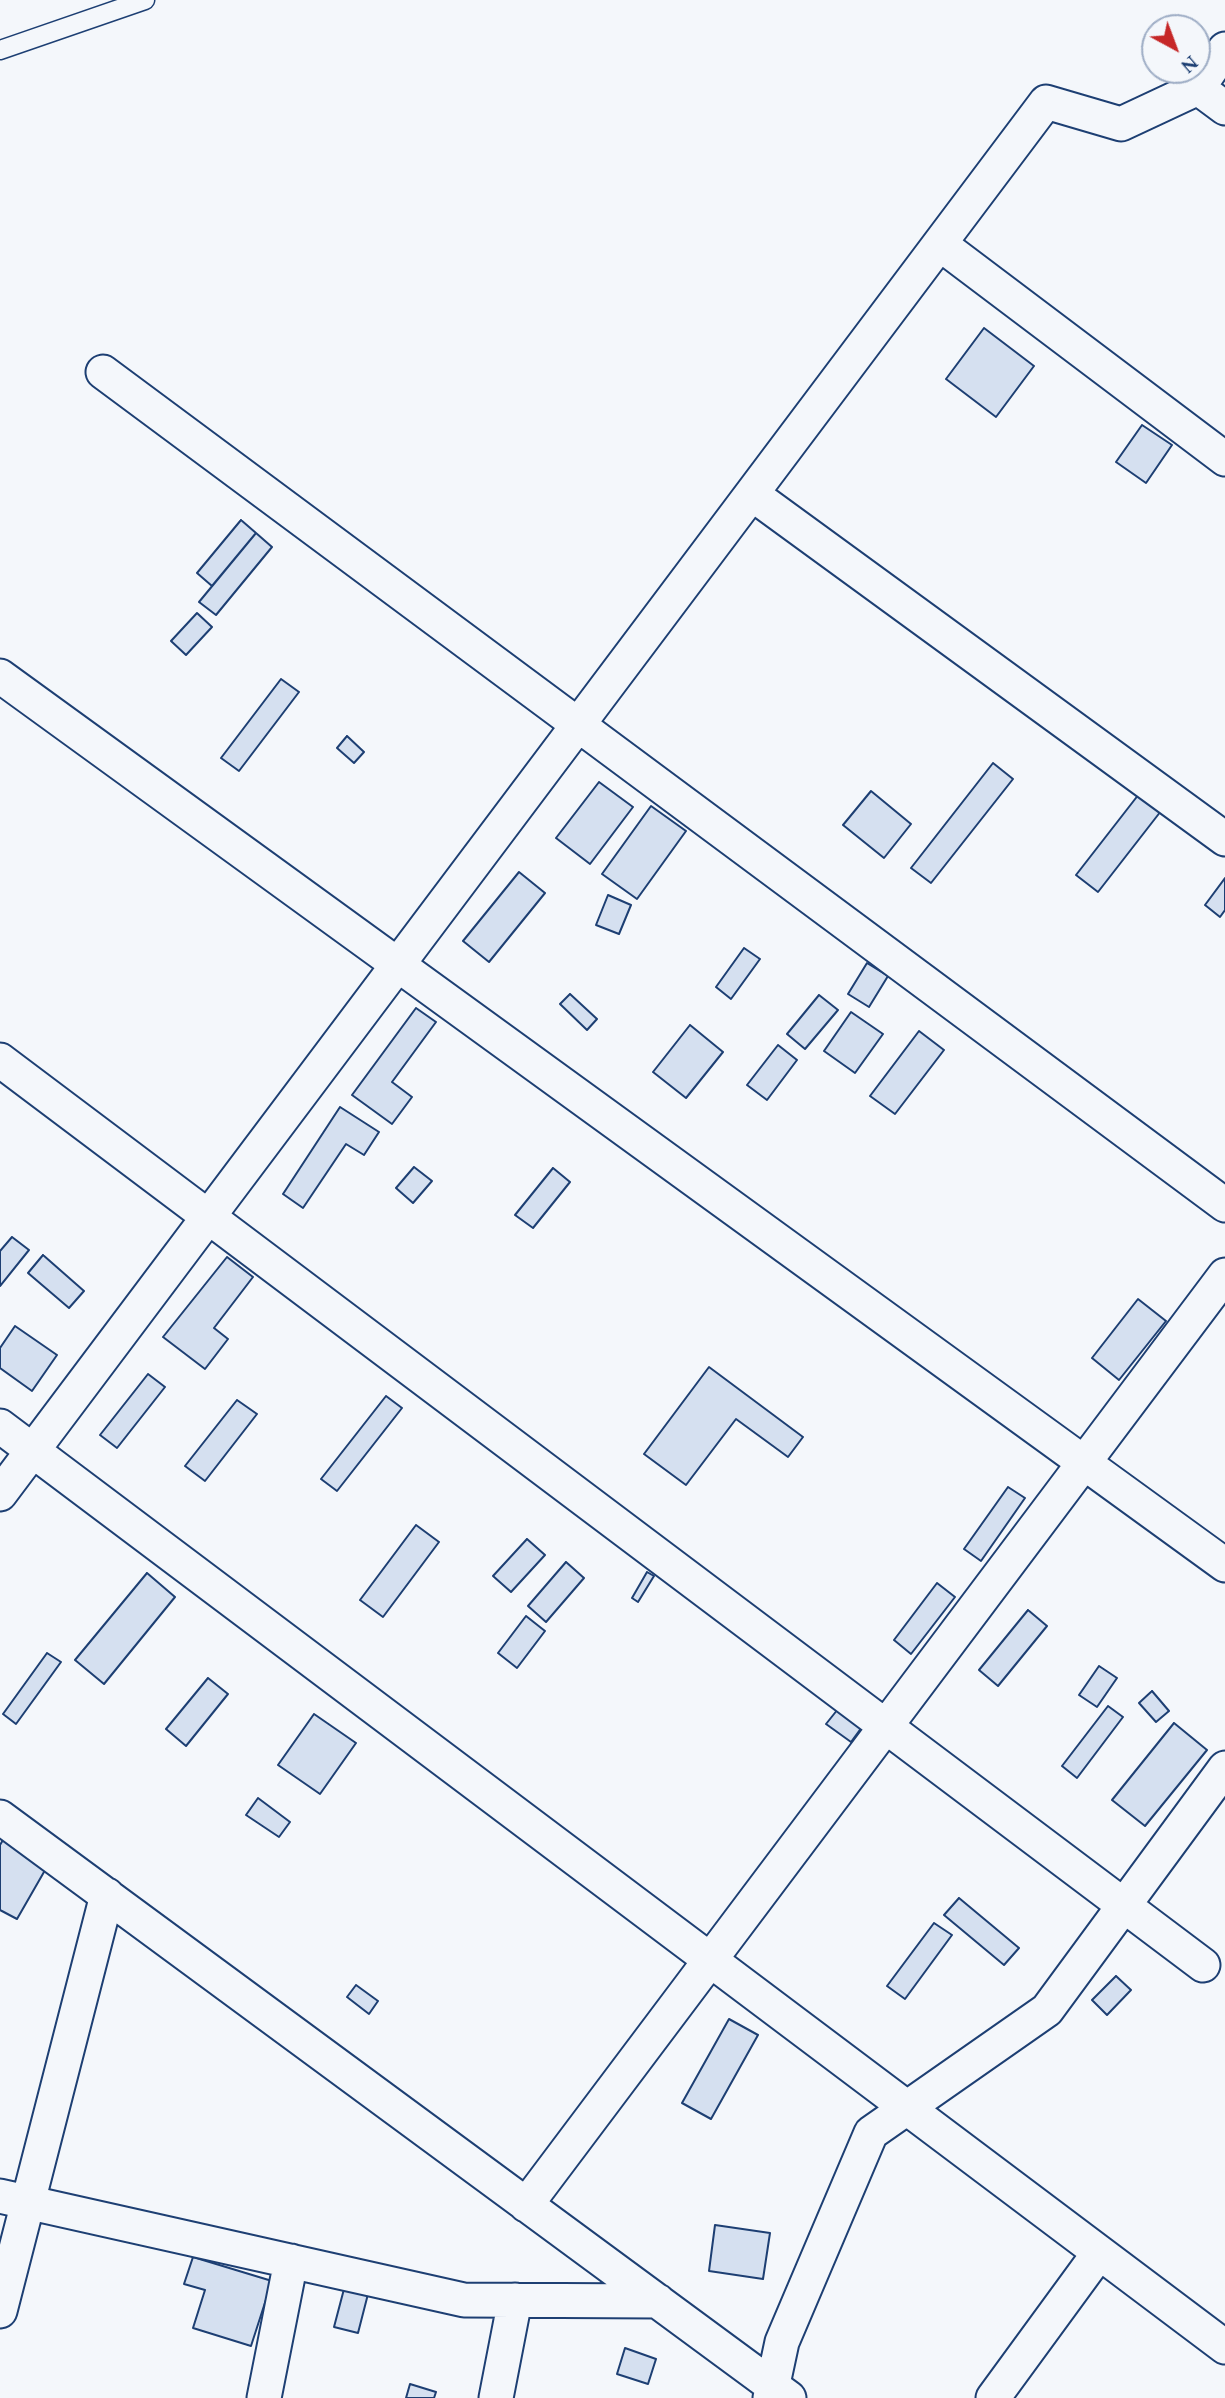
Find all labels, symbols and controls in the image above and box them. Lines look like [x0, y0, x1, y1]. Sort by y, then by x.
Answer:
north arrow [1141, 14, 1211, 84]
text: N [1173, 48, 1204, 80]

